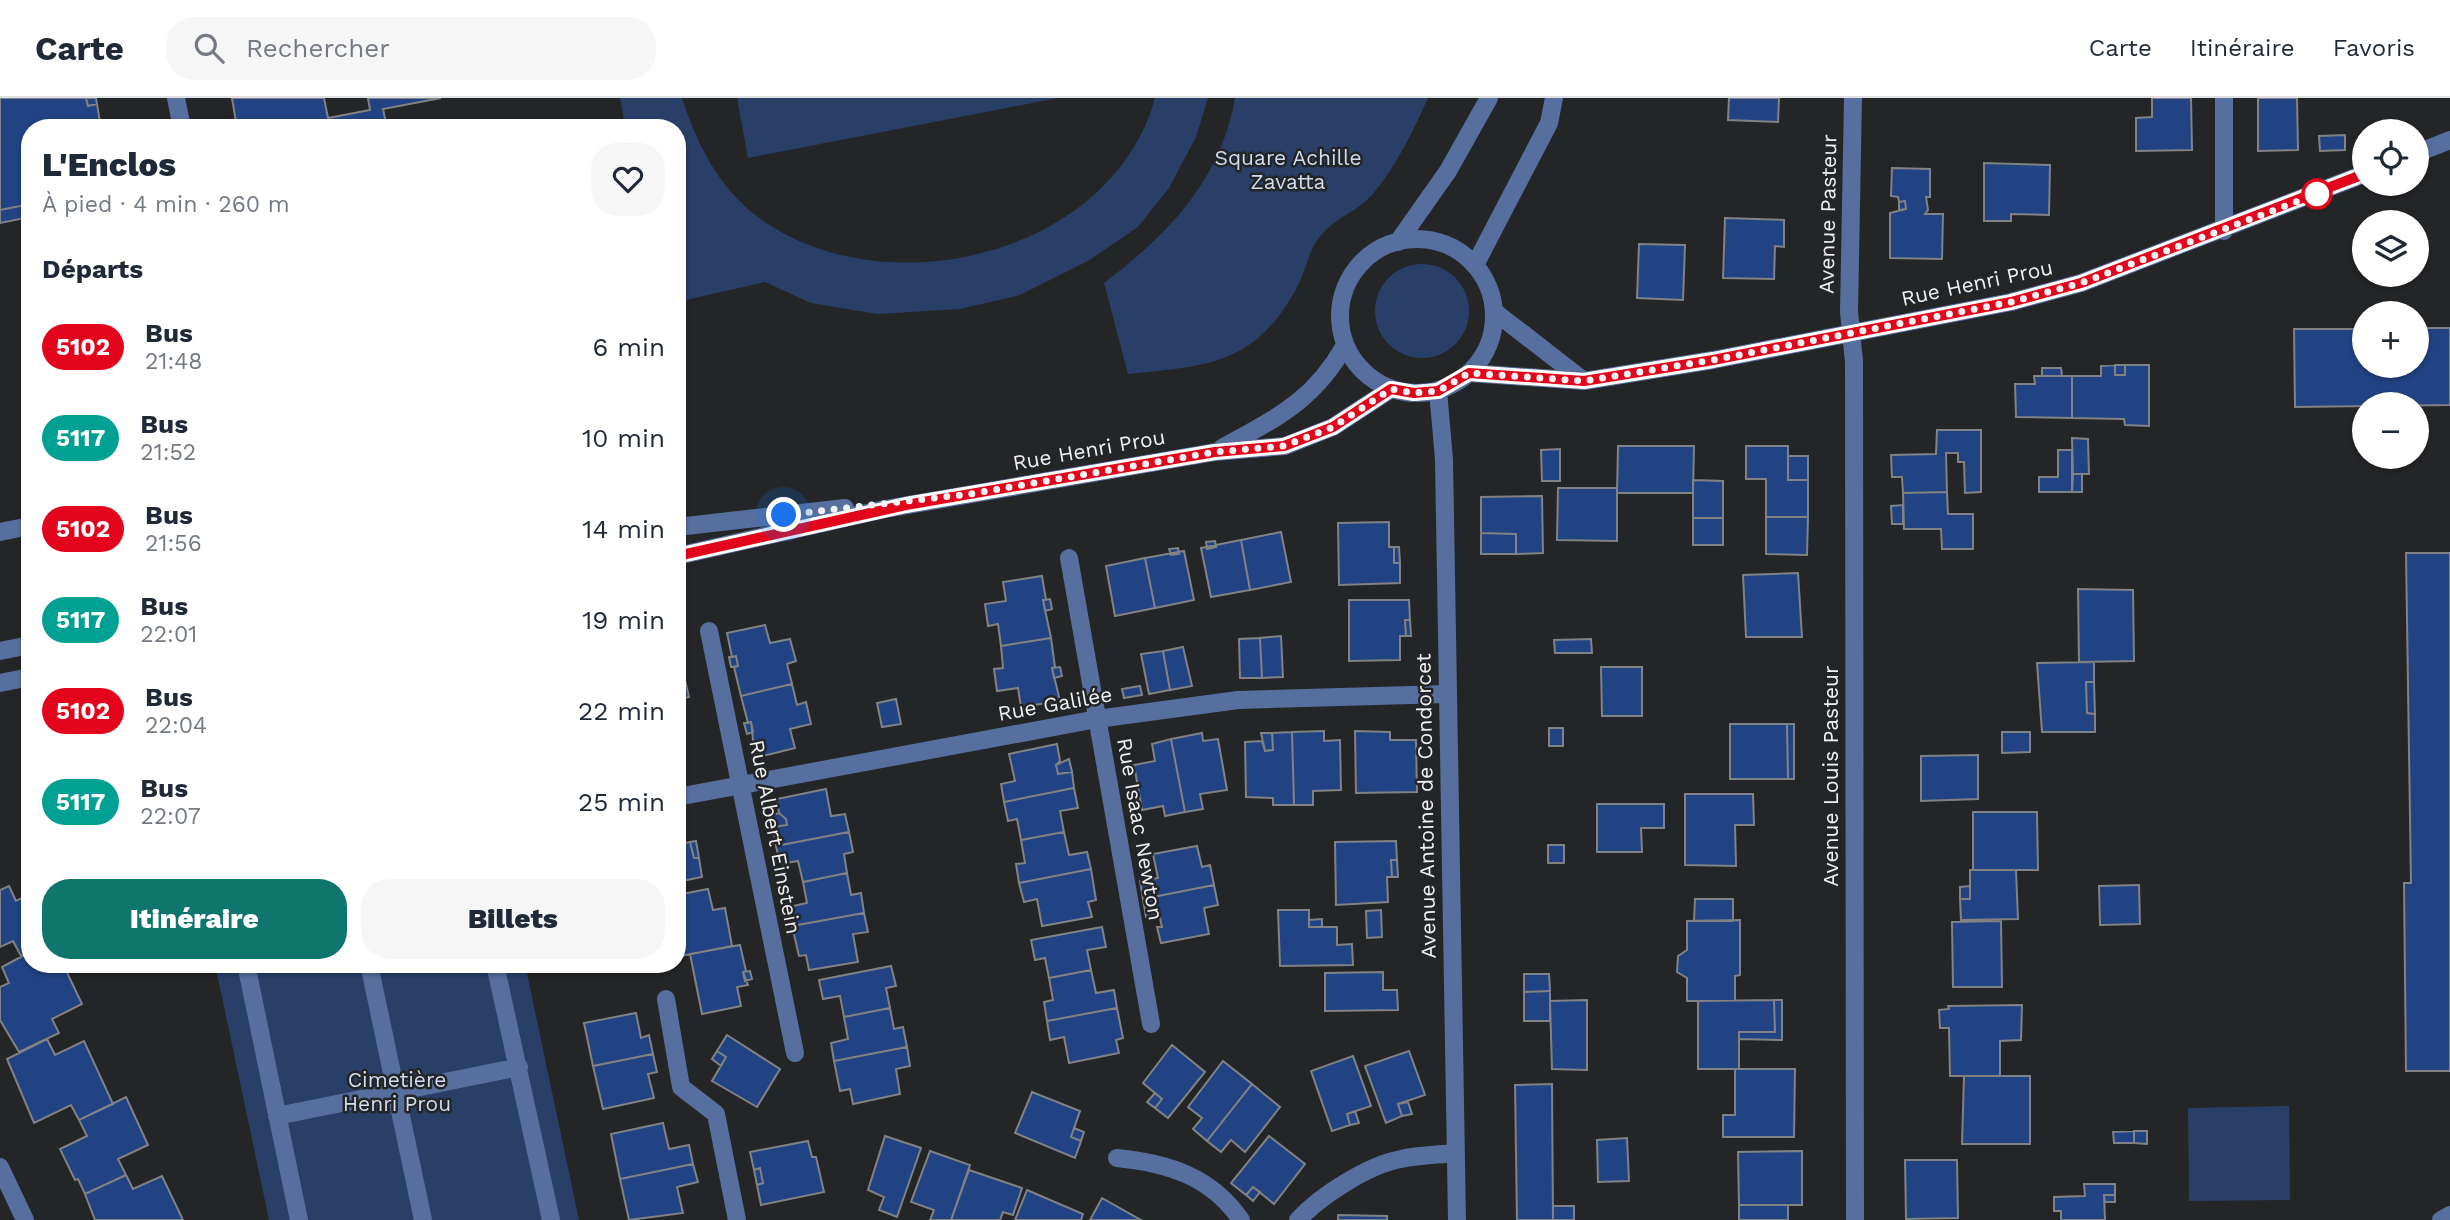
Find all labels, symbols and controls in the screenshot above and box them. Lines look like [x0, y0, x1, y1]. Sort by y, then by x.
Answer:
search box [166, 17, 656, 80]
text: Carte [35, 29, 124, 68]
icon: search [190, 29, 228, 67]
text: Rechercher [246, 33, 390, 63]
text: Carte [2089, 34, 2152, 62]
text: Itinéraire [2190, 34, 2295, 62]
text: Favoris [2333, 34, 2415, 62]
map controls [2352, 119, 2429, 469]
button: locate [2352, 119, 2429, 196]
street label: Avenue Pasteur [1814, 134, 1841, 294]
button: heart [591, 142, 665, 216]
text: L'Enclos [42, 145, 176, 184]
park label: Square Achille Zavatta [1214, 145, 1362, 194]
unlabelled marker [2302, 179, 2332, 209]
text: À pied · 4 min · 260 m [42, 191, 290, 218]
button: layers [2352, 210, 2429, 287]
text: Départs [42, 254, 143, 284]
street label: Rue Henri Prou [1899, 254, 2055, 311]
button: + [2352, 301, 2429, 378]
text: Bus [145, 318, 193, 348]
text: 6 min [593, 332, 665, 362]
text: 5102 [56, 333, 110, 361]
text: 21:48 [145, 348, 203, 375]
button: − [2352, 392, 2429, 469]
text: Bus [140, 409, 188, 439]
text: 10 min [582, 423, 665, 453]
text: 5117 [56, 424, 105, 452]
street label: Rue Henri Prou [1011, 424, 1167, 475]
text: 21:52 [140, 439, 196, 466]
your location [766, 497, 801, 532]
text: Bus [145, 500, 193, 530]
text: 14 min [582, 514, 665, 544]
text: 5102 [56, 515, 110, 543]
text: 21:56 [145, 530, 202, 557]
text: Bus [140, 591, 188, 621]
text: 19 min [582, 605, 665, 635]
text: 5117 [56, 606, 105, 634]
text: 22:01 [140, 621, 197, 648]
street label: Avenue Antoine de Condorcet [1410, 653, 1441, 959]
street label: Avenue Louis Pasteur [1818, 665, 1843, 887]
street label: Rue Galilée [996, 681, 1114, 726]
text: Bus [145, 682, 193, 712]
text: 22 min [578, 696, 665, 726]
text: 5102 [56, 697, 110, 725]
text: 22:04 [145, 712, 207, 739]
street label: Rue Isaac Newton [1112, 736, 1169, 922]
street label: Rue Albert Einstein [744, 738, 807, 936]
text: Bus [140, 773, 188, 803]
text: 25 min [578, 787, 665, 817]
text: 5117 [56, 788, 105, 816]
text: 22:07 [140, 803, 201, 830]
button: Itinéraire [42, 879, 347, 959]
button: Billets [361, 879, 665, 959]
park label: Cimetière Henri Prou [343, 1067, 451, 1116]

